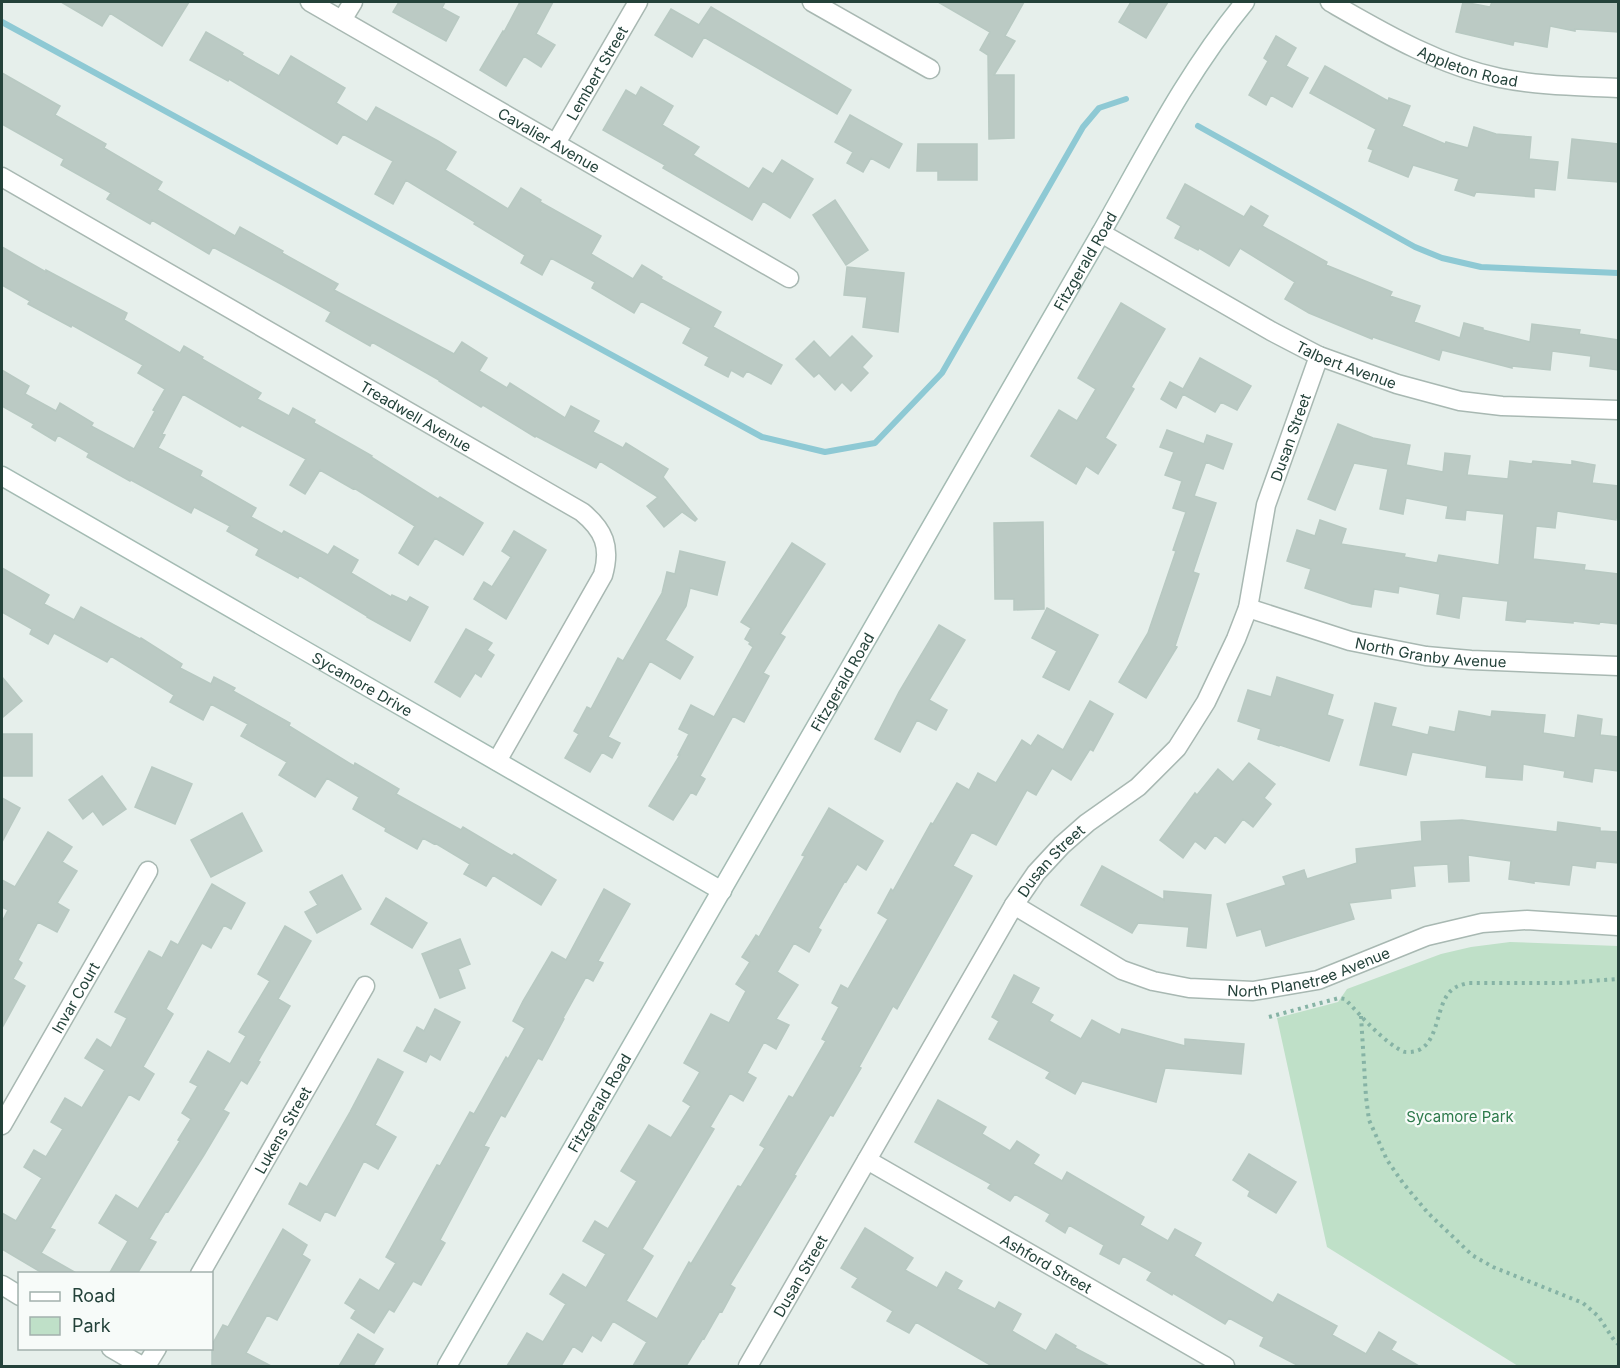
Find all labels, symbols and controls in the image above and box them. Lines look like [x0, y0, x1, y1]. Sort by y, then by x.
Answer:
street label: Lembert Street [562, 22, 632, 123]
street label: Appleton Road [1415, 41, 1519, 91]
street label: Cavalier Avenue [495, 103, 604, 177]
street label: Fitzgerald Road [1049, 208, 1121, 314]
street label: Talbert Avenue [1293, 336, 1399, 393]
street label: Treadwell Avenue [357, 376, 475, 456]
street label: Dusan Street [1266, 391, 1314, 484]
street label: Fitzgerald Road [806, 629, 878, 735]
street label: North Granby Avenue [1354, 633, 1507, 671]
street label: Sycamore Drive [309, 647, 416, 720]
street label: Dusan Street [1013, 820, 1088, 900]
street label: North Planetree Avenue [1227, 943, 1393, 1001]
street label: Invar Court [47, 958, 103, 1037]
street label: Fitzgerald Road [563, 1050, 635, 1155]
street label: Lukens Street [250, 1083, 315, 1177]
park label: Sycamore Park [1406, 1107, 1515, 1126]
street label: Ashford Street [997, 1229, 1096, 1297]
street label: Dusan Street [769, 1231, 831, 1320]
legend [18, 1272, 213, 1350]
text: Road [72, 1285, 115, 1306]
text: Park [72, 1315, 111, 1336]

